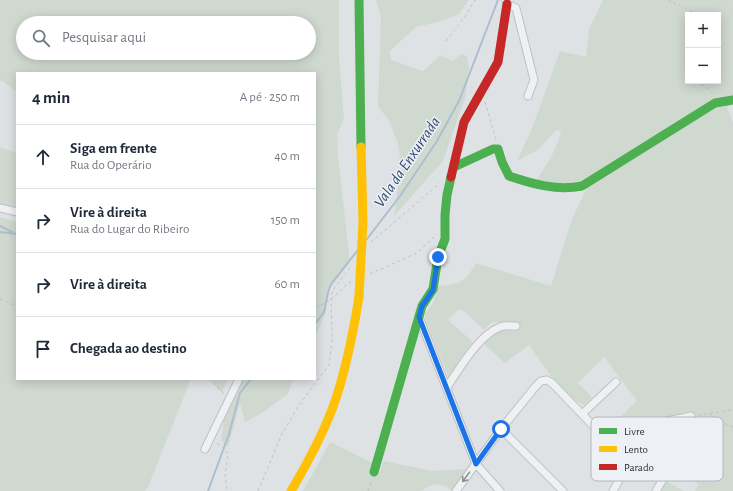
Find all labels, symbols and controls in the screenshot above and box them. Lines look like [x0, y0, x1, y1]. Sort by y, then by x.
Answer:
map controls [685, 12, 721, 84]
button: + [685, 12, 721, 48]
search box [16, 16, 316, 60]
icon: search [30, 27, 52, 49]
text: Pesquisar aqui [62, 30, 146, 45]
button: − [685, 48, 721, 84]
text: 4 min [32, 89, 70, 106]
text: A pé · 250 m [240, 91, 300, 104]
water label: Vala da Enxurrada [371, 114, 443, 210]
text: Siga em frente [70, 141, 157, 156]
icon: ahead [32, 146, 54, 168]
text: 40 m [274, 150, 300, 163]
text: Rua do Operário [70, 159, 152, 172]
text: Vire à direita [70, 205, 147, 220]
icon: right [32, 210, 54, 232]
text: 150 m [271, 214, 300, 227]
text: Rua do Lugar do Ribeiro [70, 223, 189, 236]
route end [429, 248, 447, 266]
icon: right [32, 274, 54, 296]
text: Vire à direita [70, 277, 147, 292]
text: 60 m [274, 278, 300, 291]
icon: arrive [32, 338, 54, 360]
text: Chegada ao destino [70, 341, 187, 356]
legend [591, 417, 723, 481]
route start [492, 420, 510, 438]
text: Livre [624, 426, 645, 437]
text: Lento [624, 444, 648, 455]
text: Parado [624, 462, 654, 473]
one-way arrow [461, 472, 470, 483]

